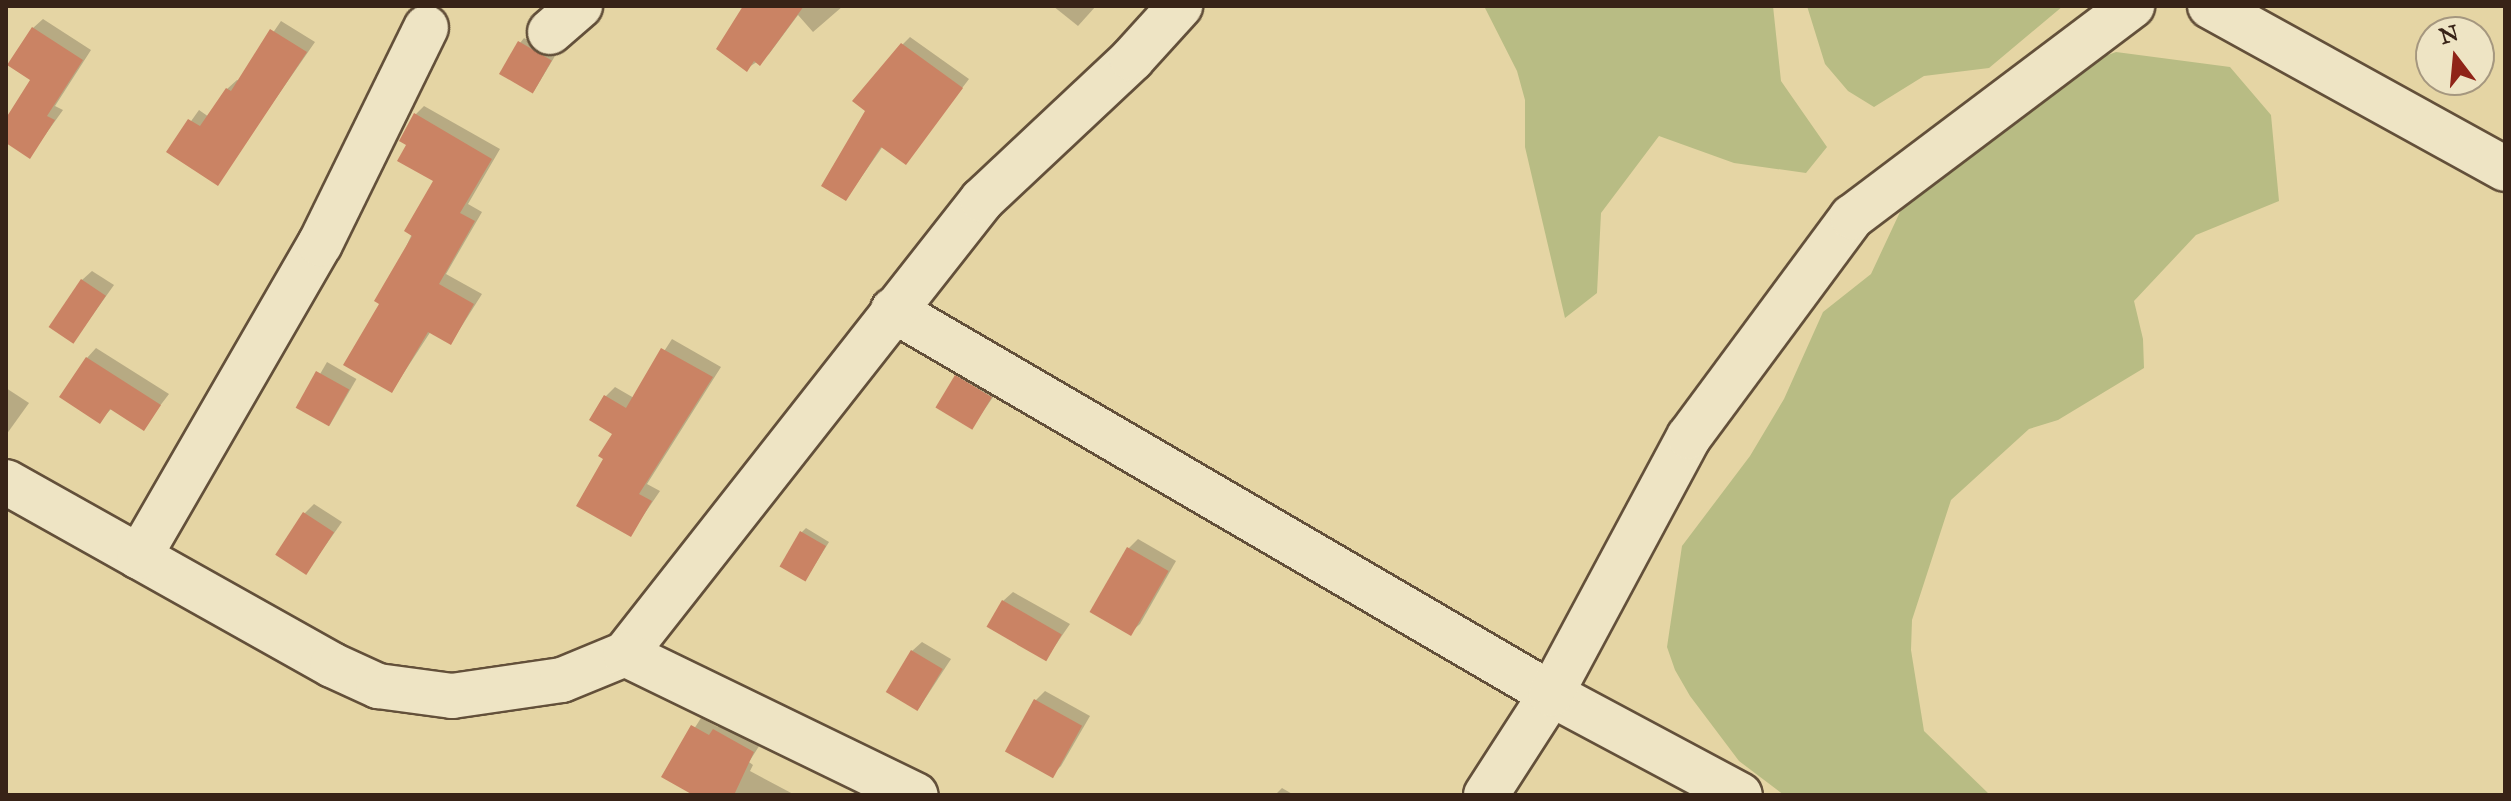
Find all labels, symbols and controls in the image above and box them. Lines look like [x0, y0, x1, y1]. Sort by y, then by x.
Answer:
north arrow [2415, 16, 2495, 96]
text: N [2436, 19, 2461, 50]

